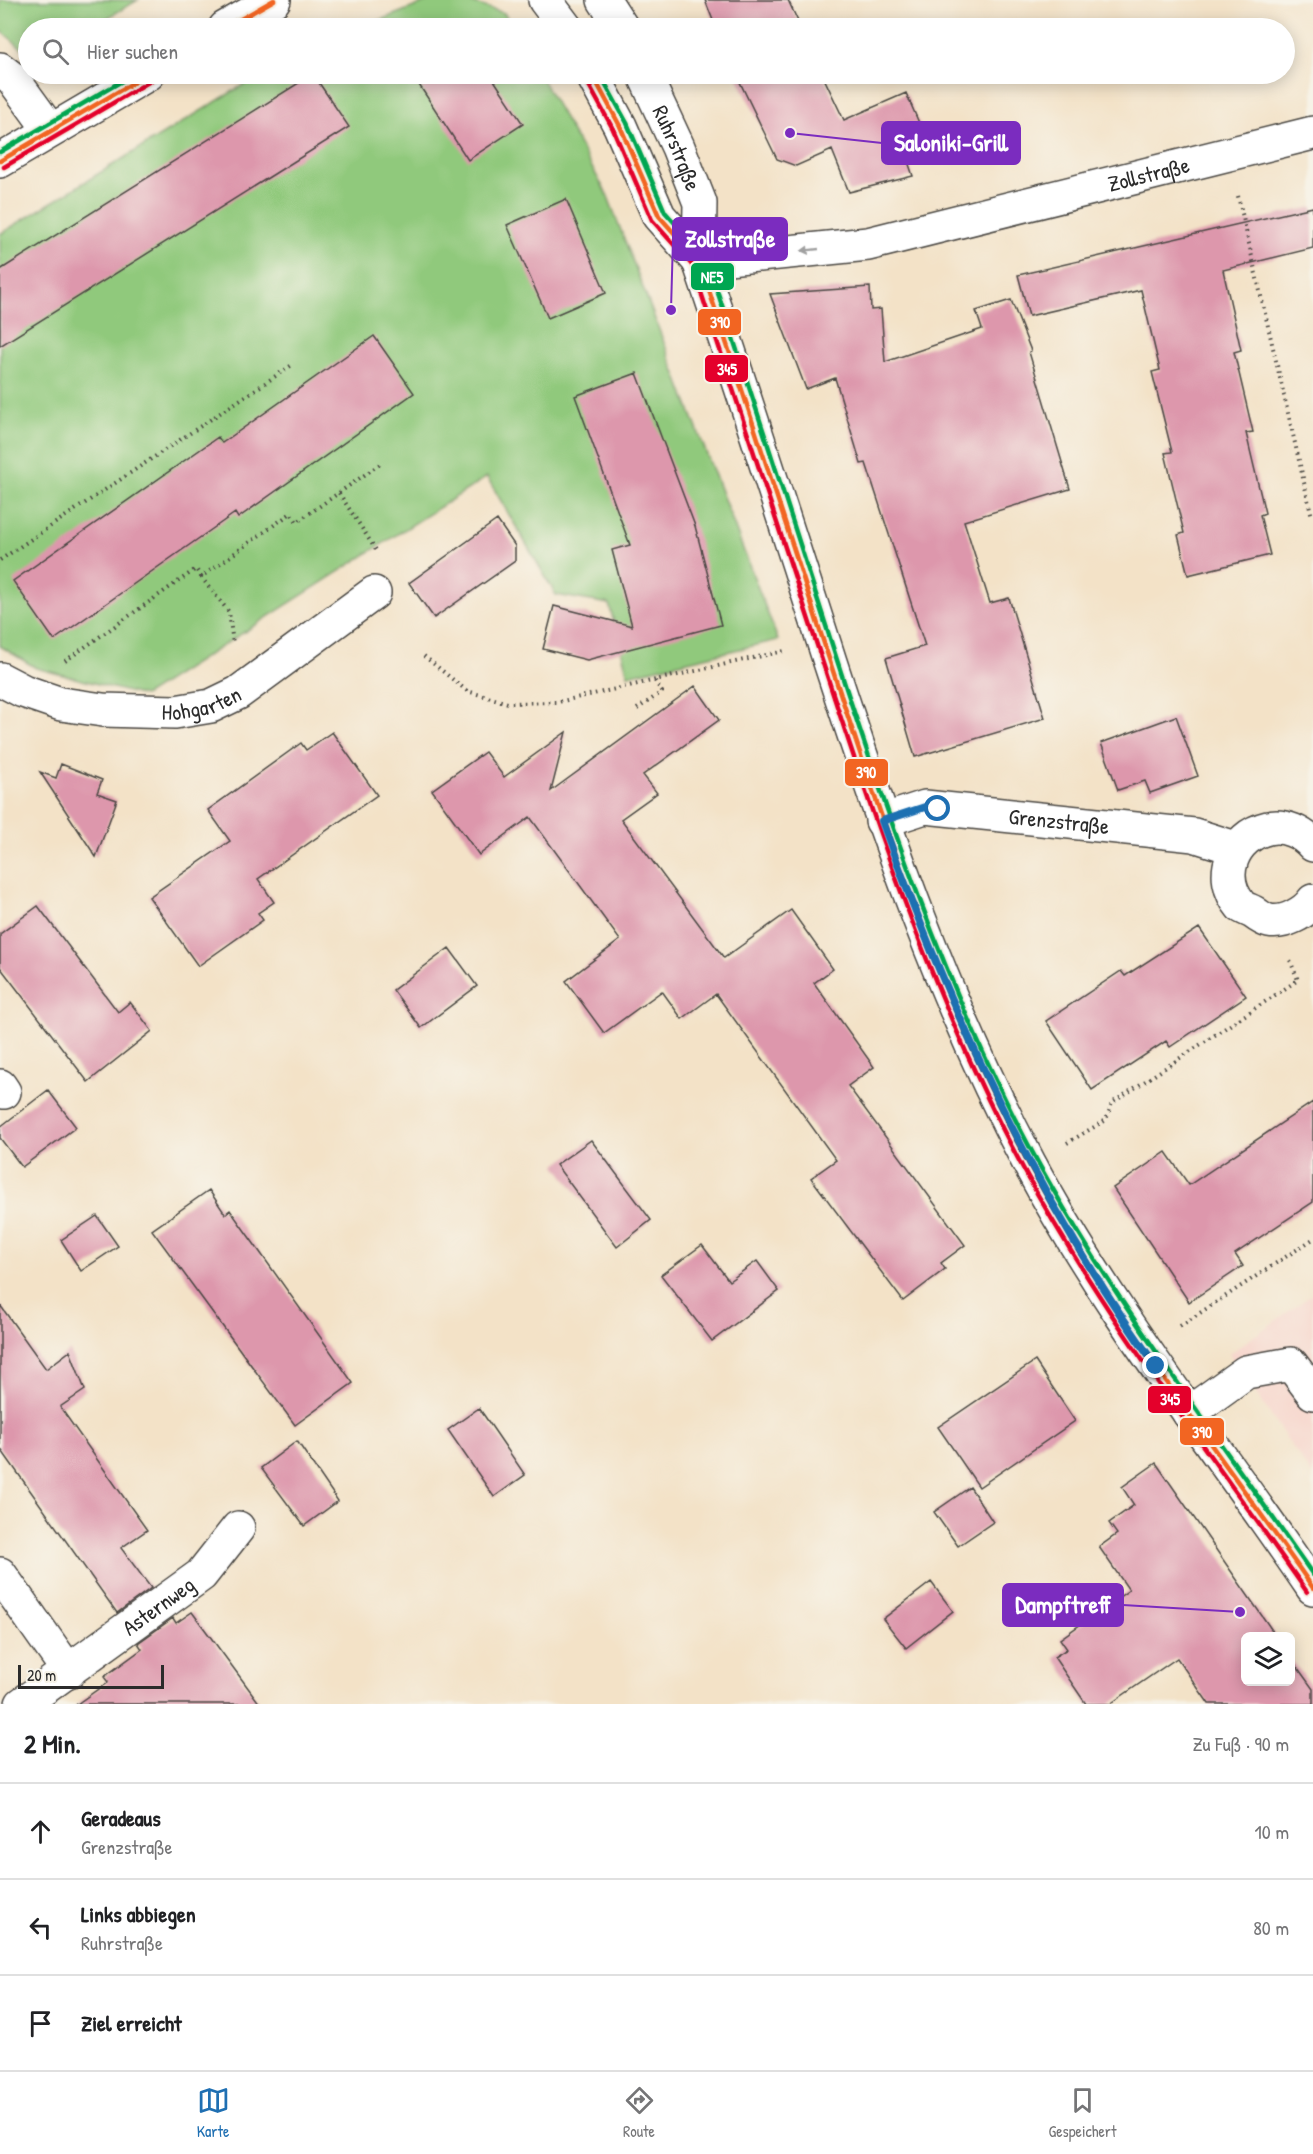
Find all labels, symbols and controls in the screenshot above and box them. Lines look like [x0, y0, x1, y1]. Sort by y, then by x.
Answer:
search box [18, 18, 1295, 84]
icon: search [39, 35, 72, 68]
text: Hier suchen [87, 36, 178, 66]
street label: Ruhrstraße [646, 100, 709, 195]
callout: Saloniki-Grill [882, 122, 1020, 164]
text: Saloniki-Grill [894, 126, 1009, 158]
street label: Zollstraße [1105, 149, 1193, 199]
callout: Zollstraße [673, 218, 787, 260]
text: Zollstraße [685, 222, 776, 255]
one-way arrow [800, 245, 819, 255]
line badge: NE5 [690, 262, 735, 291]
text: NE5 [701, 266, 723, 288]
line badge: 390 [697, 308, 742, 336]
text: 390 [710, 311, 730, 333]
line badge: 345 [704, 354, 749, 383]
text: 345 [717, 358, 737, 380]
street label: Hohgarten [161, 679, 246, 727]
line badge: 390 [844, 758, 889, 787]
text: 390 [856, 761, 876, 783]
route start [924, 795, 950, 821]
street label: Grenzstraße [1007, 801, 1111, 841]
route end [1142, 1352, 1168, 1378]
line badge: 345 [1147, 1385, 1192, 1414]
text: 345 [1160, 1388, 1180, 1410]
line badge: 390 [1179, 1417, 1225, 1446]
text: 390 [1192, 1421, 1212, 1443]
street label: Asternweg [116, 1569, 201, 1642]
callout: Dampftreff [1003, 1584, 1123, 1626]
text: Dampftreff [1015, 1588, 1111, 1621]
map controls [1241, 1632, 1295, 1686]
button: layers [1241, 1632, 1295, 1686]
scale bar [18, 1662, 164, 1690]
text: 20 m [27, 1664, 56, 1686]
text: 2 Min. [24, 1726, 81, 1761]
text: Zu Fuß · 90 m [1192, 1730, 1289, 1757]
text: Geradeaus [81, 1803, 161, 1833]
icon: ahead [24, 1815, 57, 1848]
text: 10 m [1255, 1818, 1289, 1845]
text: Grenzstraße [81, 1833, 173, 1860]
text: Links abbiegen [81, 1899, 196, 1929]
icon: left [24, 1911, 57, 1944]
text: 80 m [1253, 1914, 1289, 1941]
text: Ruhrstraße [81, 1929, 163, 1956]
icon: arrive [24, 2007, 57, 2040]
text: Ziel erreicht [81, 2008, 181, 2038]
tab: Karte [197, 2084, 230, 2142]
tab: Route [623, 2084, 656, 2142]
tab: Gespeichert [1049, 2084, 1116, 2142]

